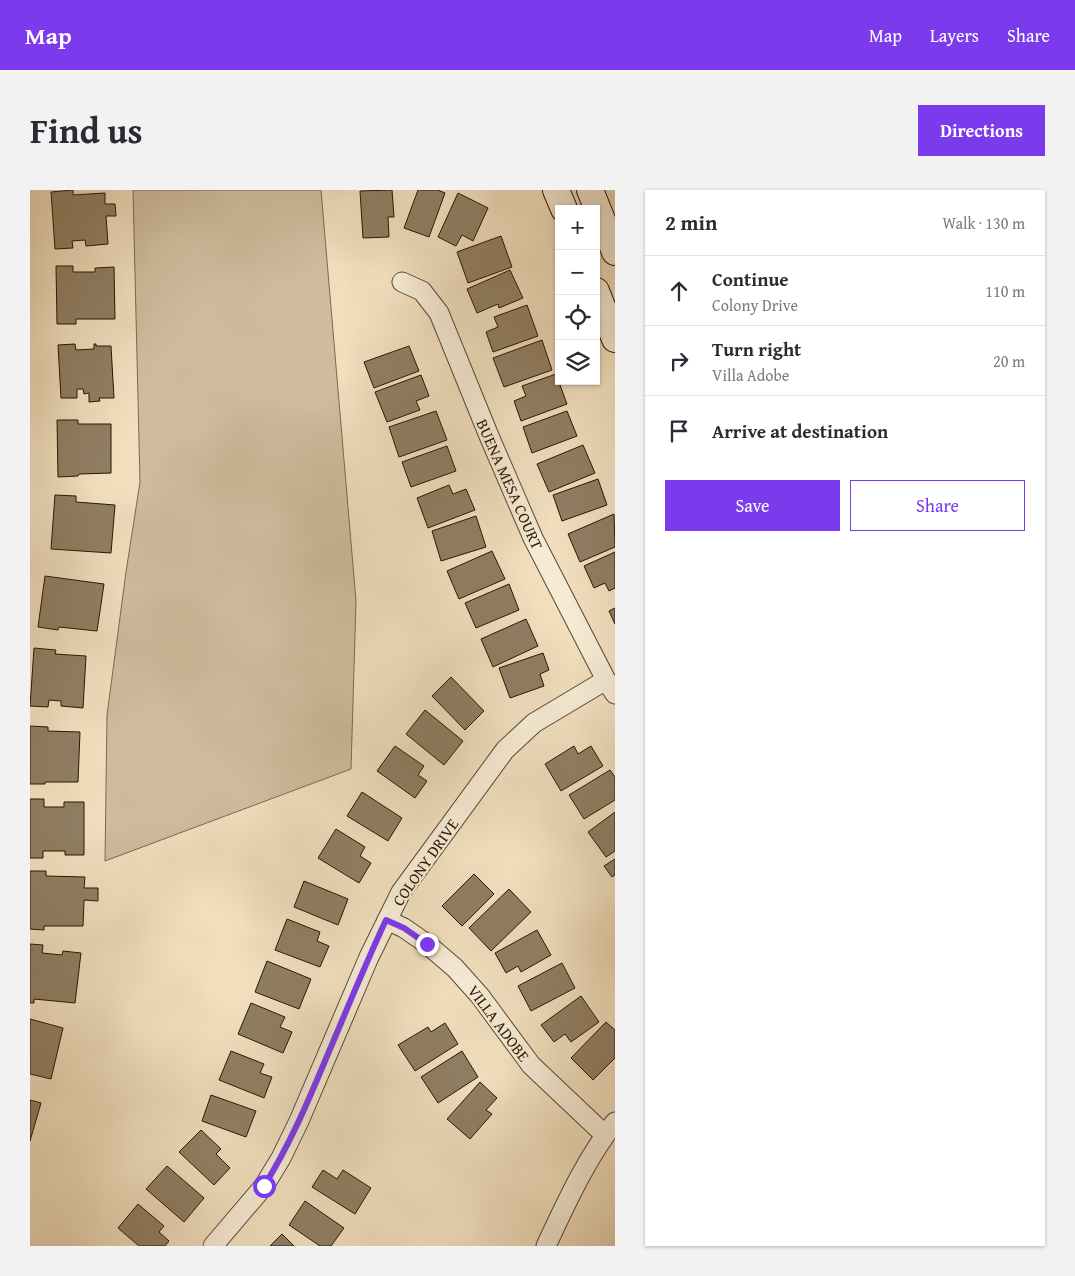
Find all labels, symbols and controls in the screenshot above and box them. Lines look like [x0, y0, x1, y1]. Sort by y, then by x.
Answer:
text: Map [25, 18, 72, 53]
text: Map [869, 22, 902, 49]
text: Layers [930, 22, 979, 49]
text: Share [1007, 22, 1050, 49]
text: Find us [30, 105, 143, 156]
button: Directions [918, 105, 1045, 156]
map controls [555, 205, 600, 385]
button: + [555, 205, 600, 250]
text: 2 min [665, 207, 717, 238]
text: Walk · 130 m [942, 211, 1025, 235]
button: − [555, 250, 600, 295]
text: Continue [712, 265, 789, 293]
icon: ahead [665, 277, 693, 305]
text: 110 m [985, 279, 1025, 303]
text: Colony Drive [712, 293, 798, 317]
button: locate [555, 295, 600, 340]
text: Turn right [712, 335, 801, 363]
button: layers [555, 340, 600, 385]
icon: right [665, 347, 693, 375]
text: 20 m [993, 349, 1025, 373]
text: Villa Adobe [712, 363, 789, 387]
street label: BUENA MESA COURT [470, 415, 550, 553]
icon: arrive [665, 417, 693, 445]
text: Arrive at destination [712, 417, 888, 445]
button: Save [665, 480, 840, 531]
button: Share [850, 480, 1025, 531]
street label: COLONY DRIVE [386, 813, 464, 911]
route end [416, 933, 439, 956]
street label: VILLA ADOBE [462, 980, 536, 1066]
route start [253, 1175, 276, 1198]

